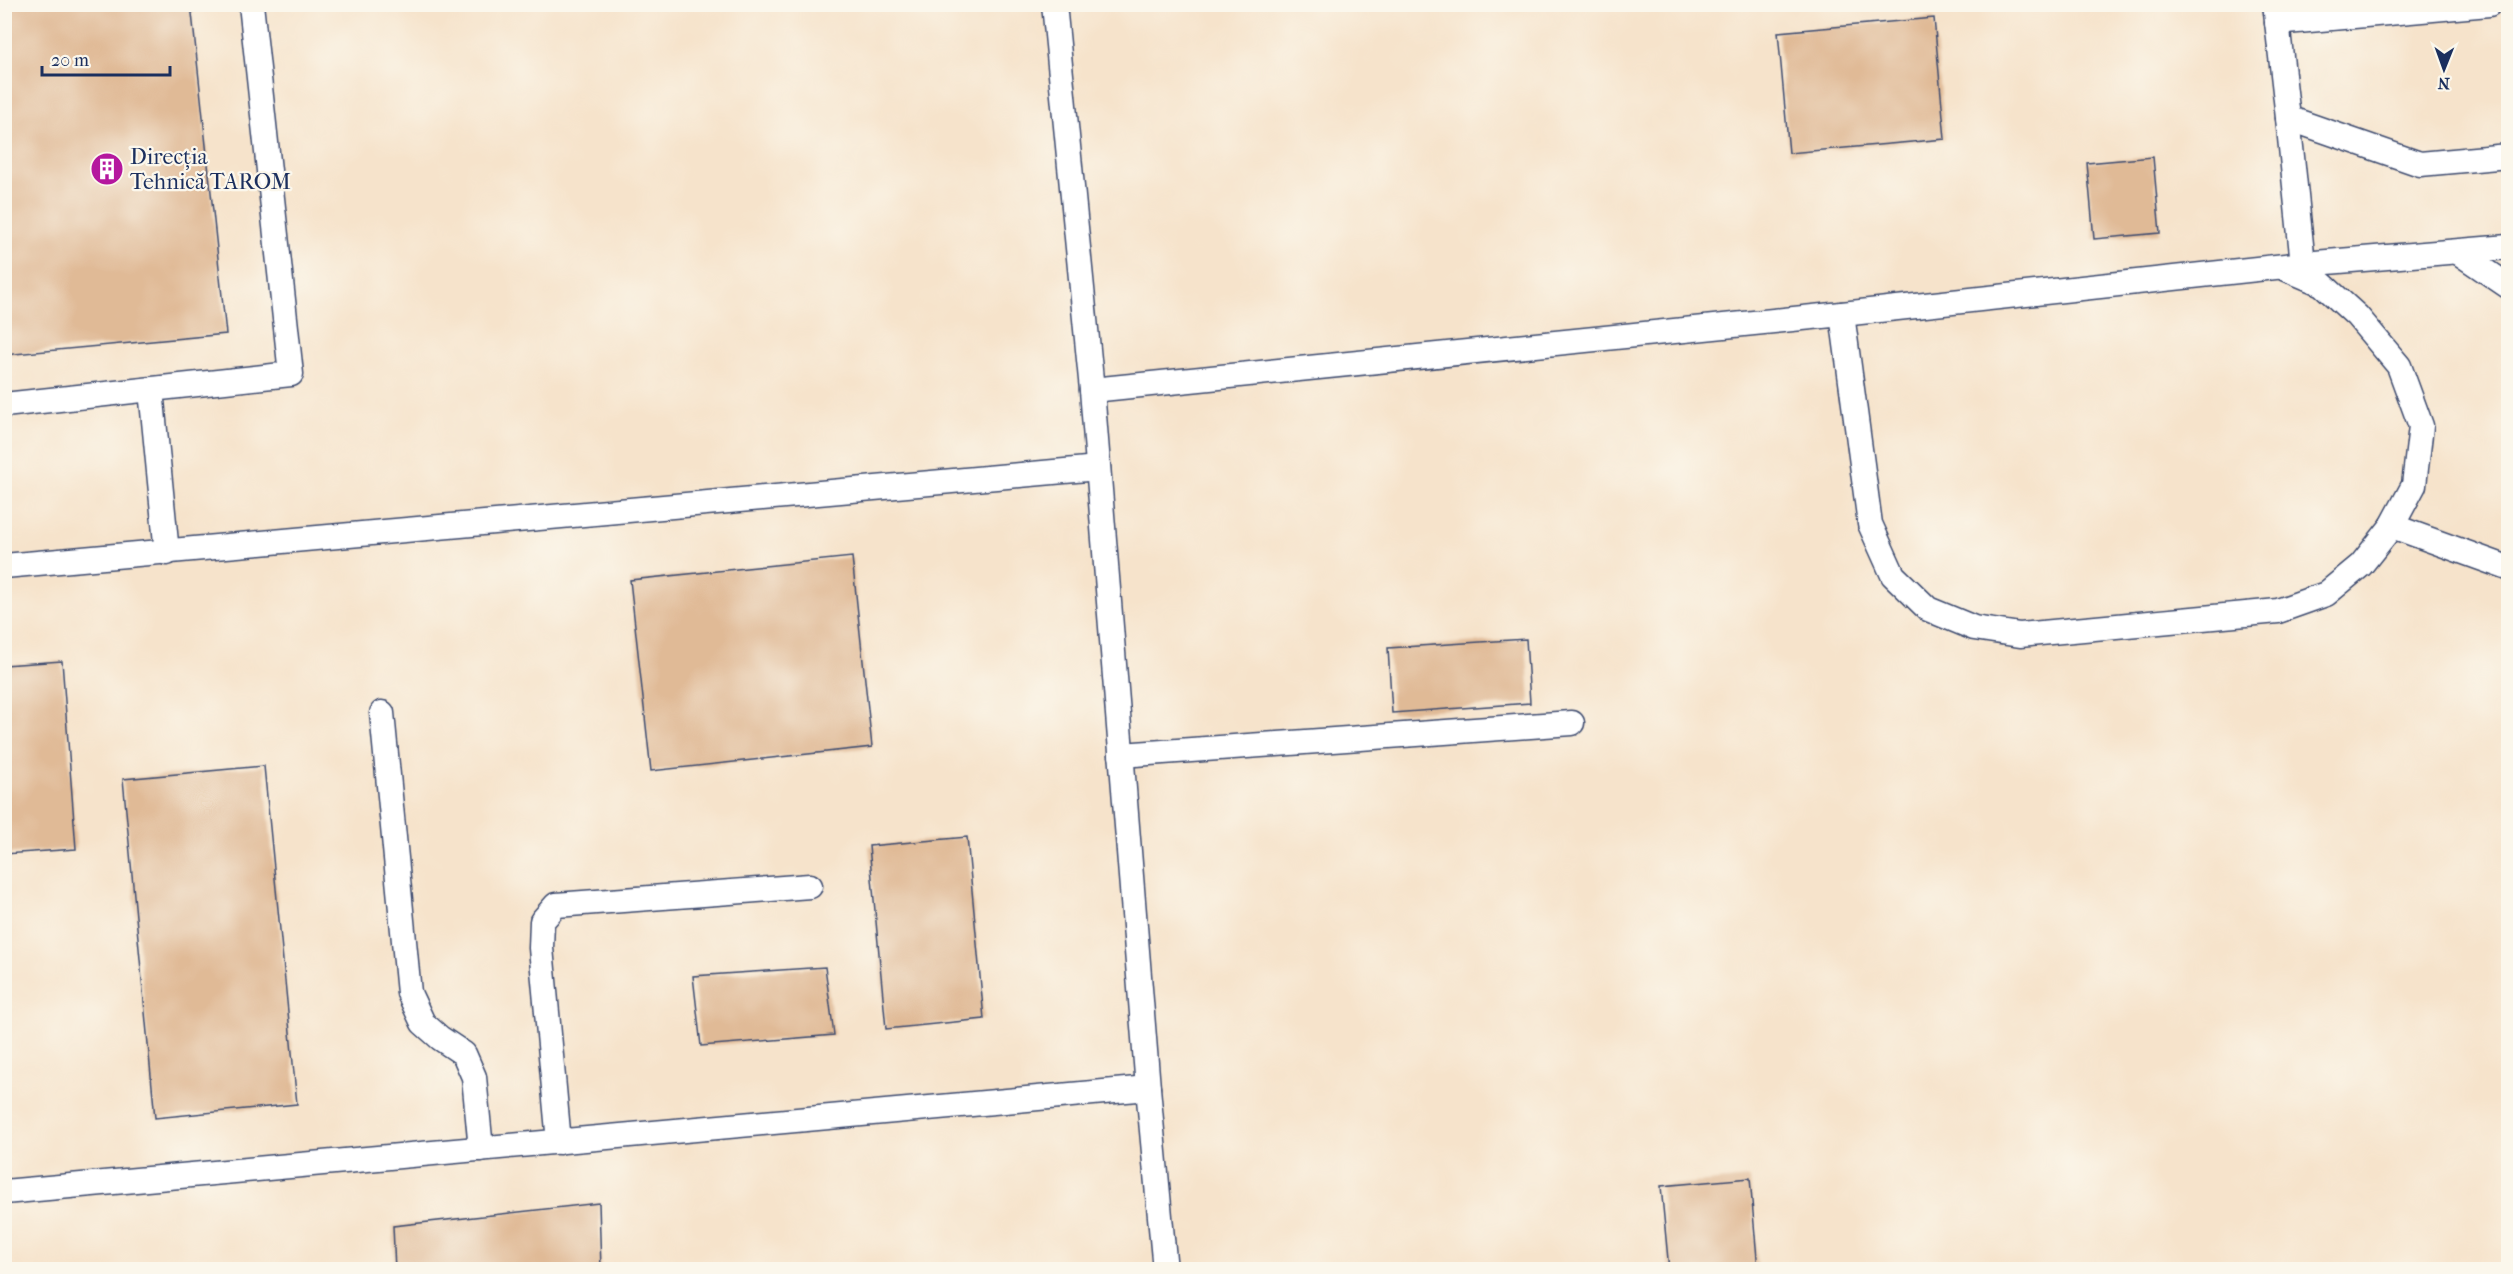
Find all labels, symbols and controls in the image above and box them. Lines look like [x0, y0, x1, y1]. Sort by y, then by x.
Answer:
scale bar [42, 39, 170, 77]
north arrow [2414, 39, 2474, 99]
text: 20 m [51, 50, 89, 71]
text: N [2437, 74, 2450, 93]
place label: Direcţia Tehnică TAROM [130, 144, 291, 195]
building icon: Direcţia Tehnică TAROM [89, 151, 125, 187]

